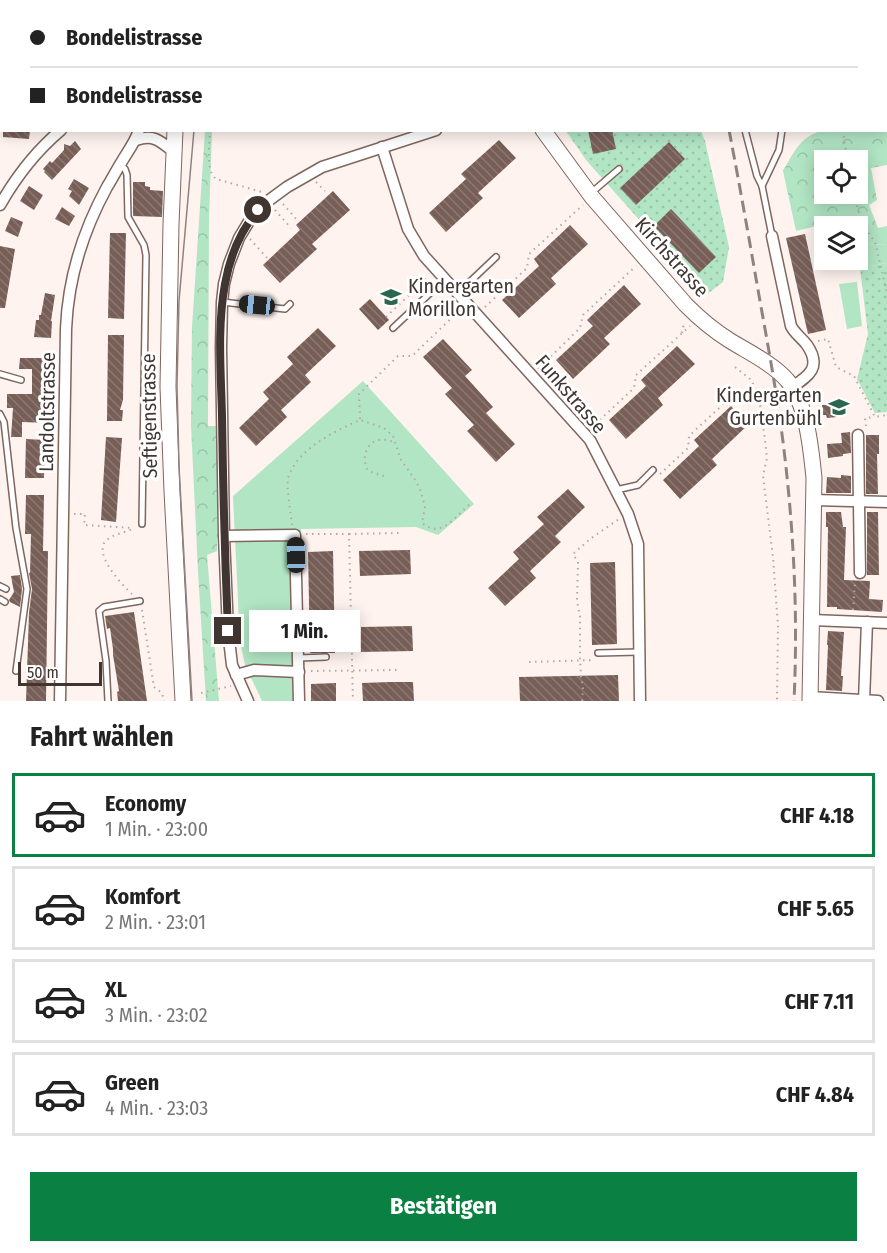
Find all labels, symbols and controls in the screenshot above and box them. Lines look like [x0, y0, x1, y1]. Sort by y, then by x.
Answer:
text: Bondelistrasse [66, 24, 202, 51]
text: Bondelistrasse [66, 82, 202, 109]
map controls [814, 150, 868, 270]
button: locate [814, 150, 868, 204]
route start [244, 196, 271, 223]
street label: Kirchstrasse [630, 212, 714, 302]
button: layers [814, 216, 868, 270]
place label: Kindergarten Morillon [408, 274, 514, 321]
school or university icon: Kindergarten Morillon [379, 285, 403, 309]
car [238, 294, 276, 316]
street label: Funkstrasse [530, 350, 612, 438]
street label: Landoltstrasse [34, 352, 60, 472]
street label: Seftigenstrasse [136, 353, 162, 479]
place label: Kindergarten Gurtenbühl [716, 383, 822, 430]
school or university icon: Kindergarten Gurtenbühl [827, 395, 851, 419]
car [287, 537, 305, 573]
callout: 1 Min. [249, 610, 360, 652]
route end [214, 617, 241, 644]
text: 1 Min. [281, 619, 328, 643]
scale bar [18, 659, 102, 686]
text: 50 m [27, 663, 59, 682]
text: Fahrt wählen [30, 721, 174, 753]
icon: car [33, 788, 87, 842]
text: Economy [105, 790, 186, 817]
text: CHF 4.18 [780, 802, 854, 829]
text: 1 Min. · 23:00 [105, 817, 208, 841]
icon: car [33, 881, 87, 935]
text: Komfort [105, 883, 180, 910]
text: CHF 5.65 [777, 895, 854, 922]
text: 2 Min. · 23:01 [105, 910, 206, 934]
icon: car [33, 974, 87, 1028]
text: XL [105, 976, 127, 1003]
text: CHF 7.11 [785, 988, 854, 1015]
text: 3 Min. · 23:02 [105, 1003, 207, 1027]
icon: car [33, 1067, 87, 1121]
text: Green [105, 1069, 159, 1096]
text: CHF 4.84 [776, 1081, 854, 1108]
text: 4 Min. · 23:03 [105, 1096, 208, 1120]
button: Bestätigen [30, 1172, 857, 1241]

